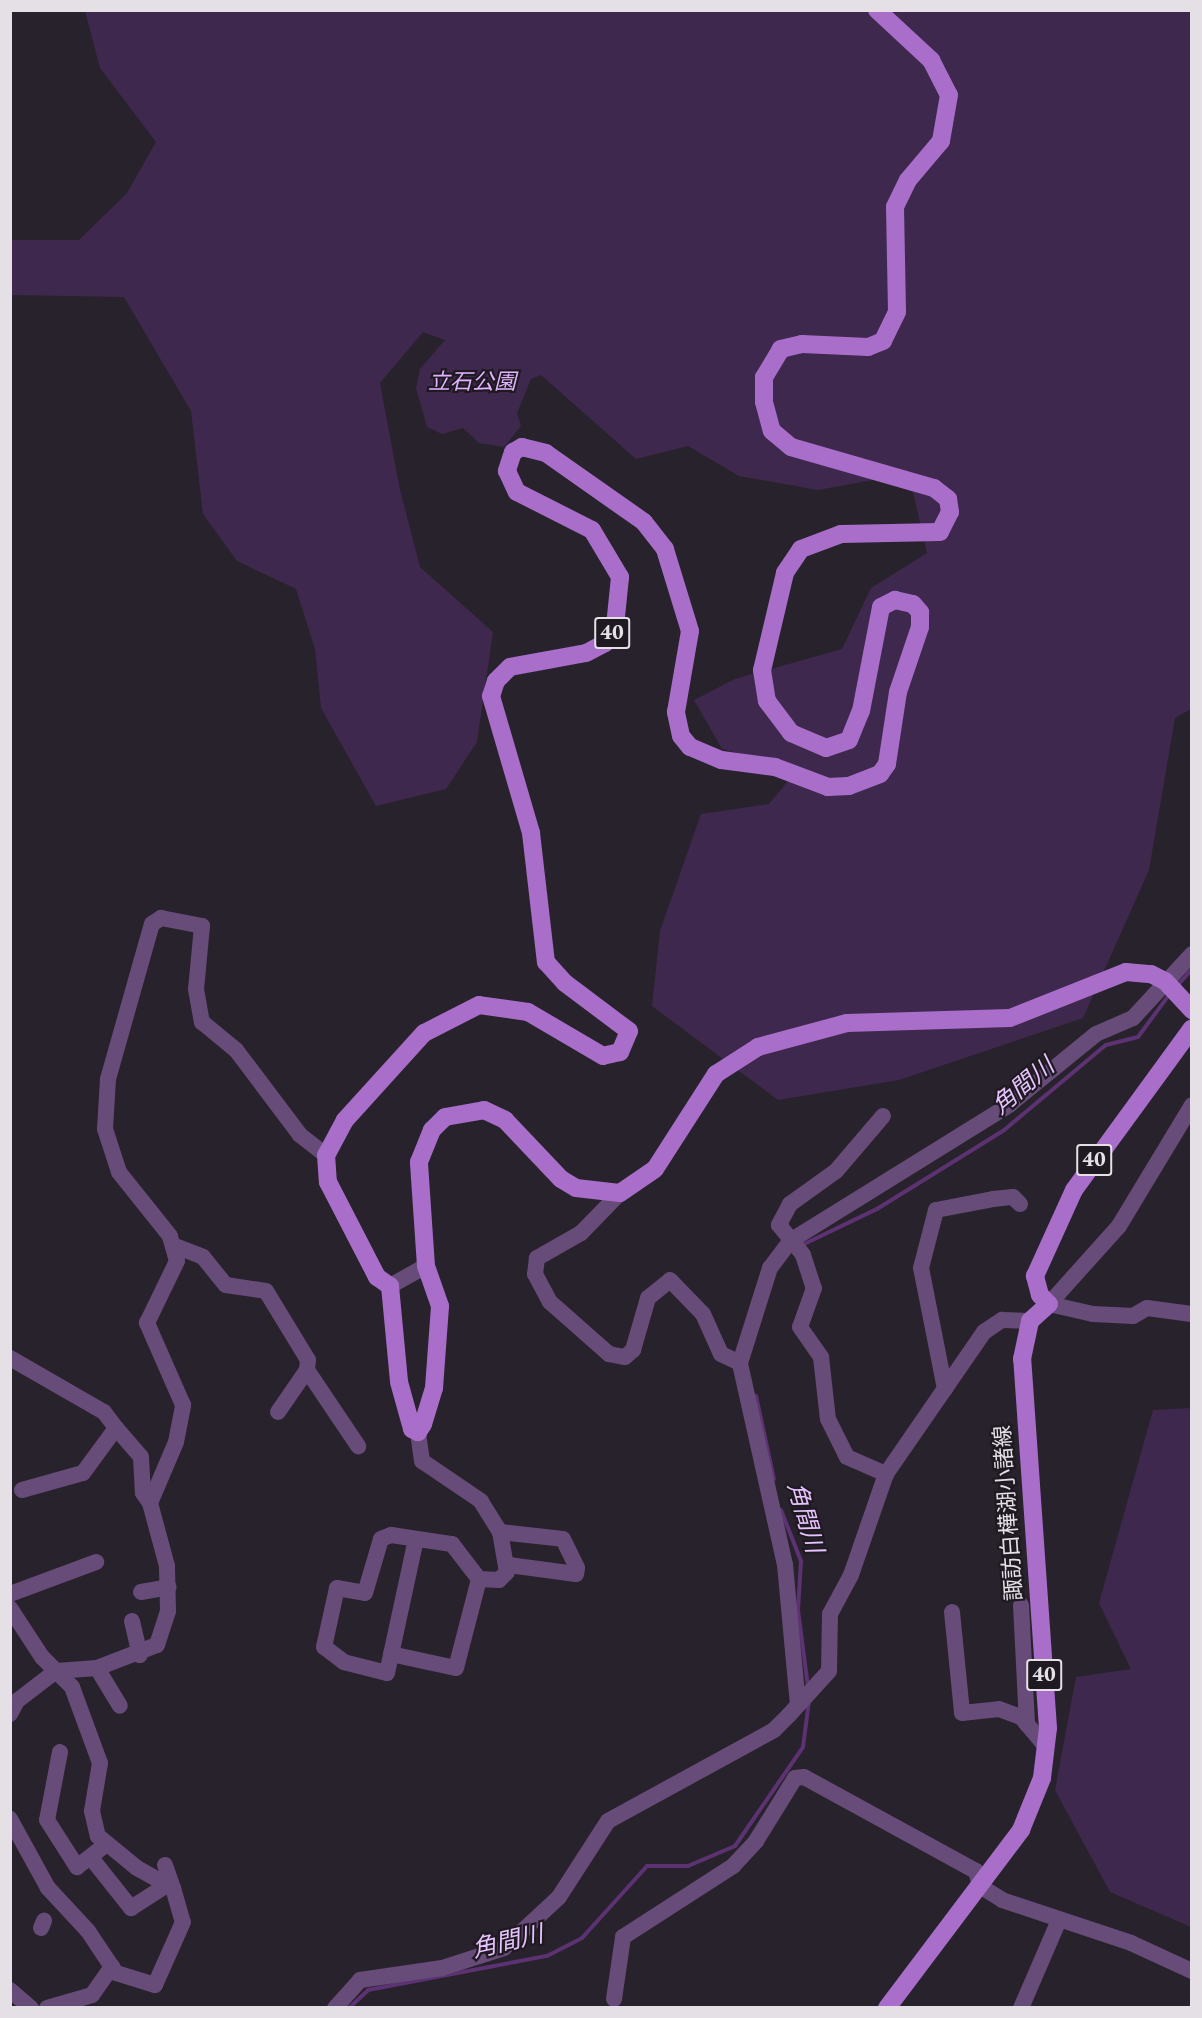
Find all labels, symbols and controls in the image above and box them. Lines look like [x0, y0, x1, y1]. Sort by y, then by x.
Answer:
park label: 立石公園 [428, 370, 516, 396]
road number: 40 [594, 615, 630, 651]
water label: 角間川 [987, 1053, 1061, 1121]
road number: 40 [1076, 1142, 1112, 1178]
street label: 諏訪白樺湖小諸線 [990, 1424, 1028, 1602]
water label: 角間川 [780, 1479, 828, 1557]
road number: 40 [1026, 1657, 1062, 1693]
water label: 角間川 [470, 1921, 546, 1965]

